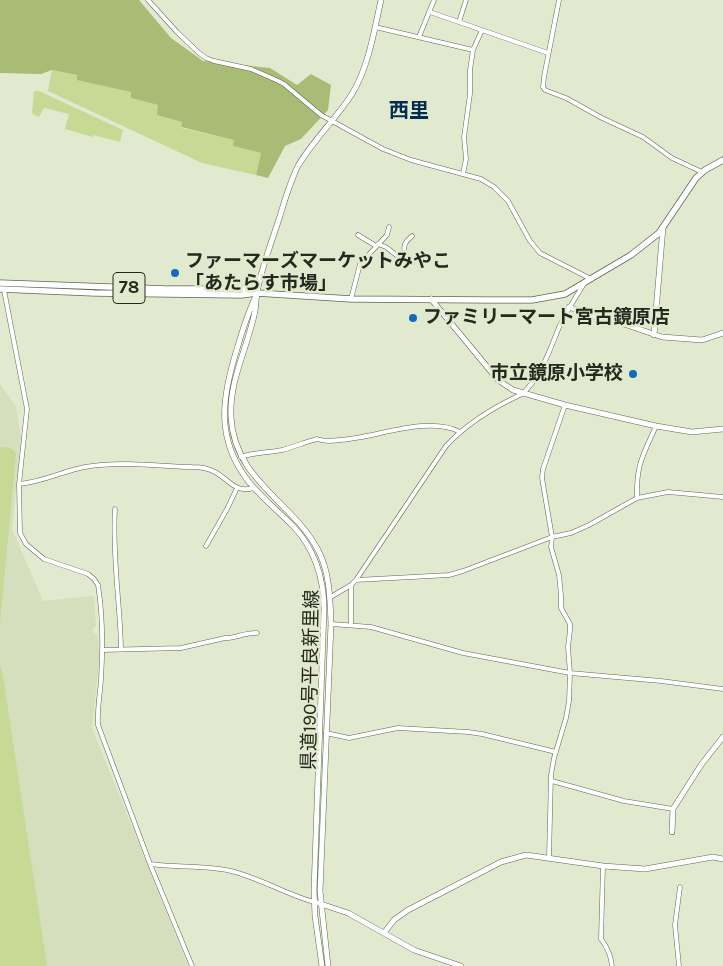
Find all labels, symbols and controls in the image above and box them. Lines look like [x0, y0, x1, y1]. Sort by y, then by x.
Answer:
district label: 西里 [389, 99, 429, 123]
place label: ファーマーズマーケットみやこ 「あたらす市場」 [185, 251, 451, 295]
marker: ファーマーズマーケットみやこ 「あたらす市場」 [169, 267, 181, 279]
road number: 78 [113, 272, 145, 304]
place label: ファミリーマート宮古鏡原店 [423, 307, 670, 329]
marker: ファミリーマート宮古鏡原店 [407, 312, 419, 324]
place label: 市立鏡原小学校 [490, 363, 623, 385]
marker: 市立鏡原小学校 [627, 368, 639, 380]
street label: 県道190号平良新里線 [298, 590, 324, 770]

